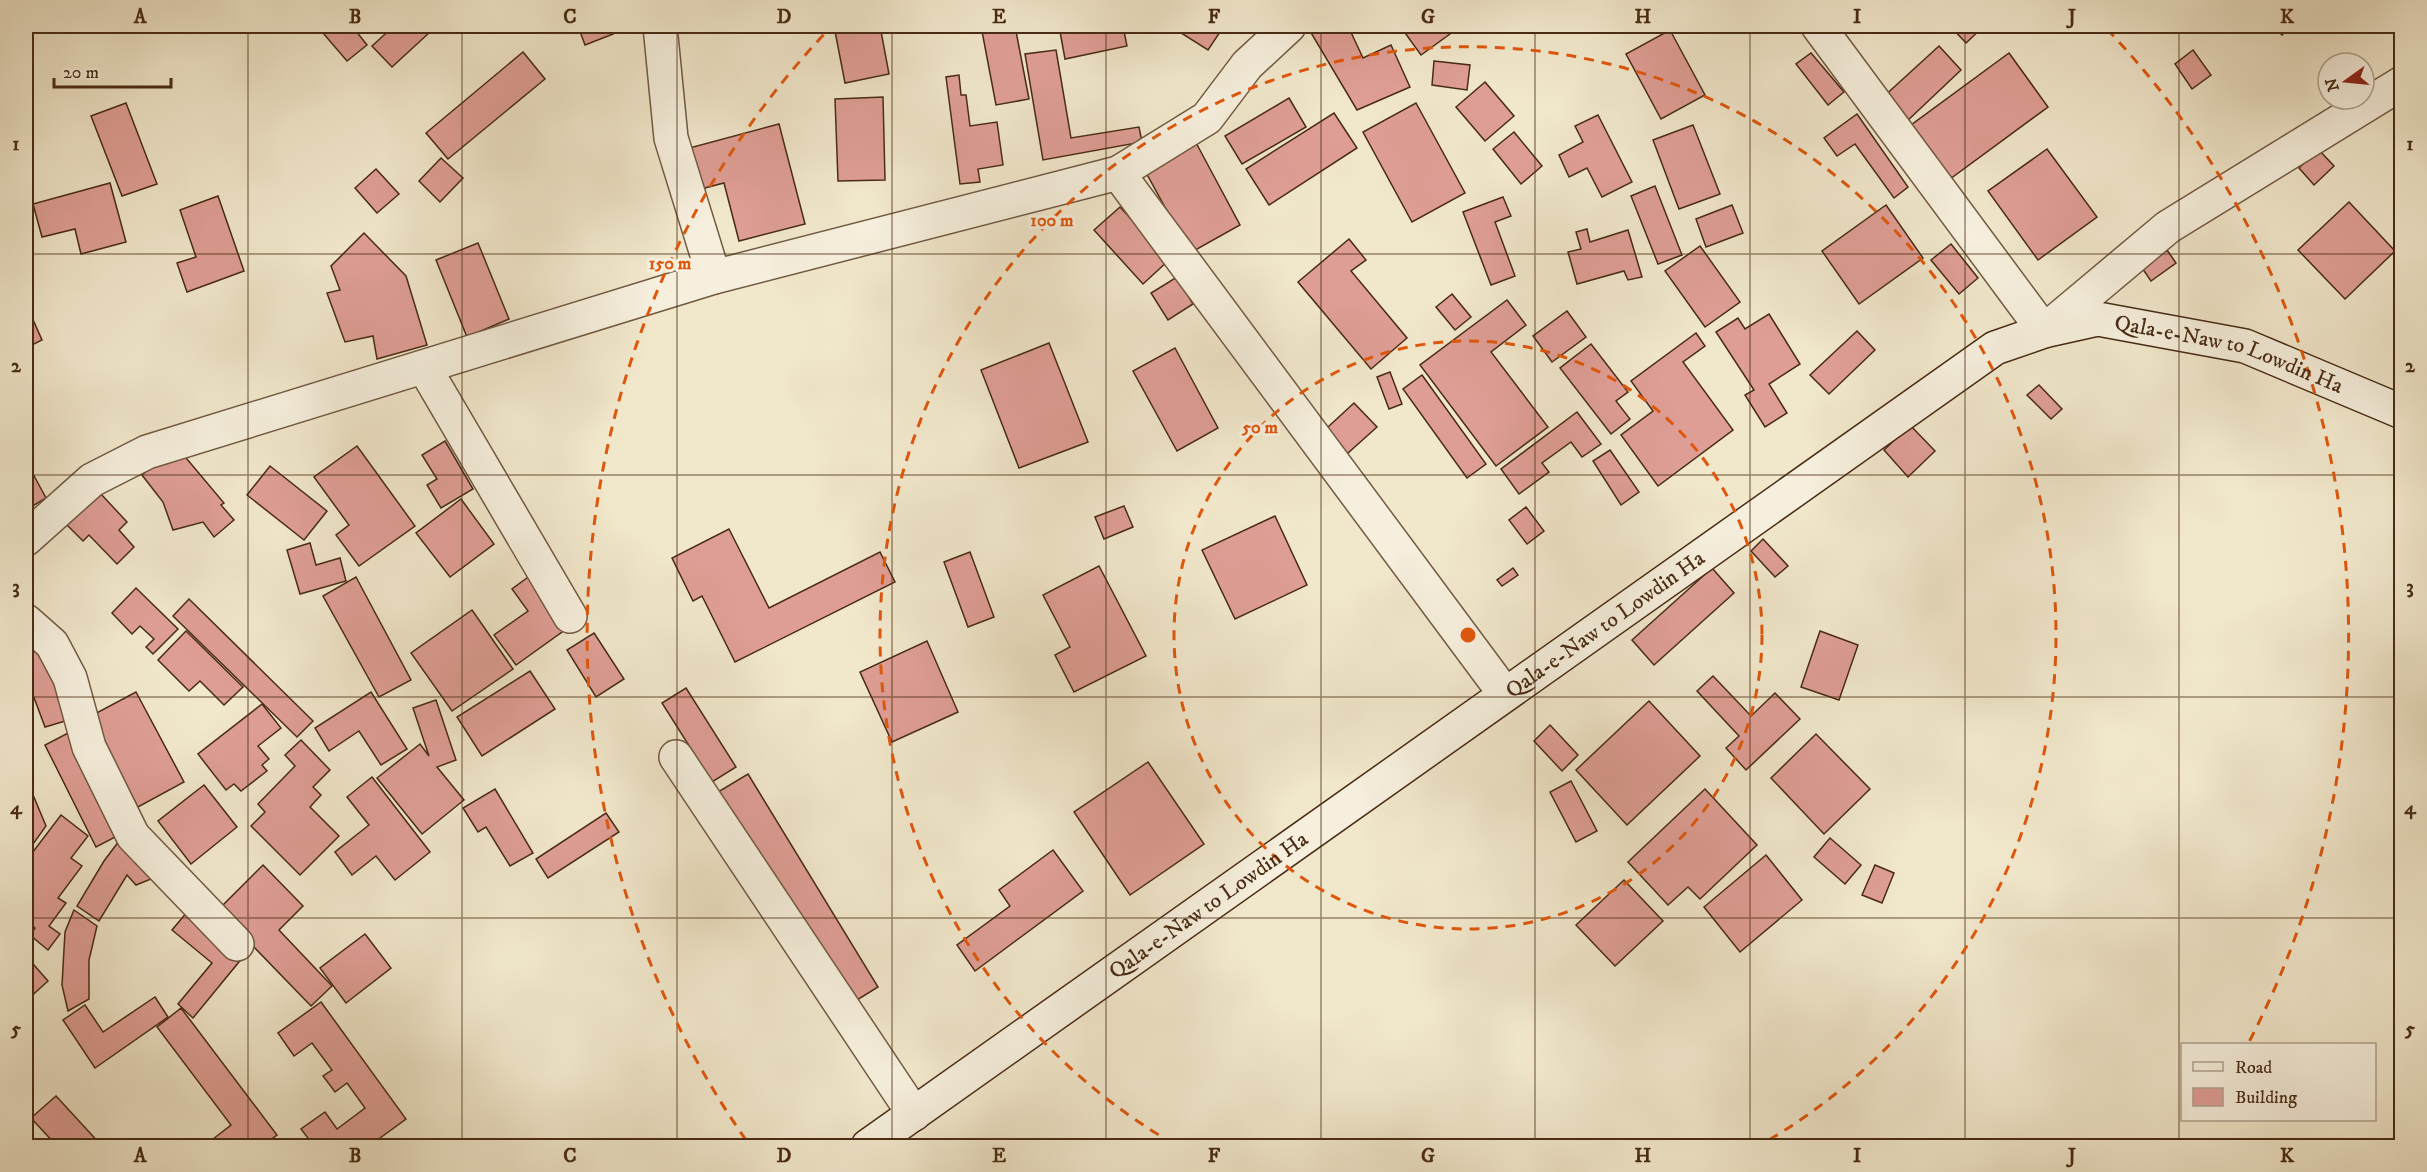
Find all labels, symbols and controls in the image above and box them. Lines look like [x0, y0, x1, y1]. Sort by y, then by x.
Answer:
text: A [133, 5, 148, 30]
text: B [349, 5, 361, 30]
text: C [563, 5, 577, 30]
text: D [777, 5, 792, 30]
text: E [992, 5, 1006, 30]
text: F [1208, 5, 1221, 30]
text: G [1421, 5, 1435, 30]
text: H [1635, 5, 1652, 30]
text: I [1853, 5, 1861, 30]
text: J [2066, 5, 2076, 30]
text: K [2280, 5, 2295, 30]
scale bar [54, 51, 171, 89]
north arrow [2316, 51, 2376, 111]
text: 20 m [63, 62, 99, 84]
text: N [2321, 76, 2344, 94]
text: 1 [12, 132, 20, 157]
text: 1 [2406, 132, 2414, 157]
text: 100 m [1030, 210, 1074, 232]
text: 150 m [649, 253, 692, 275]
street label: Qala-e-Naw to Lowdin Ha [2112, 309, 2348, 400]
text: 2 [11, 354, 22, 379]
text: 2 [2405, 354, 2416, 379]
text: 50 m [1241, 417, 1278, 439]
street label: Qala-e-Naw to Lowdin Ha [1500, 544, 1710, 704]
text: 3 [12, 575, 20, 600]
text: 3 [2406, 575, 2414, 600]
centre of rings [1458, 625, 1478, 645]
text: 4 [10, 796, 23, 821]
text: 4 [2404, 796, 2417, 821]
street label: Qala-e-Naw to Lowdin Ha [1103, 825, 1314, 985]
text: 5 [10, 1017, 21, 1042]
text: 5 [2404, 1017, 2415, 1042]
legend [2181, 1043, 2376, 1121]
text: Road [2235, 1057, 2272, 1079]
text: Building [2235, 1087, 2297, 1109]
text: A [133, 1144, 148, 1169]
text: B [349, 1144, 361, 1169]
text: C [563, 1144, 577, 1169]
text: D [777, 1144, 792, 1169]
text: E [992, 1144, 1006, 1169]
text: F [1208, 1144, 1221, 1169]
text: G [1421, 1144, 1435, 1169]
text: H [1635, 1144, 1652, 1169]
text: I [1853, 1144, 1861, 1169]
text: J [2066, 1144, 2076, 1169]
text: K [2280, 1144, 2295, 1169]

